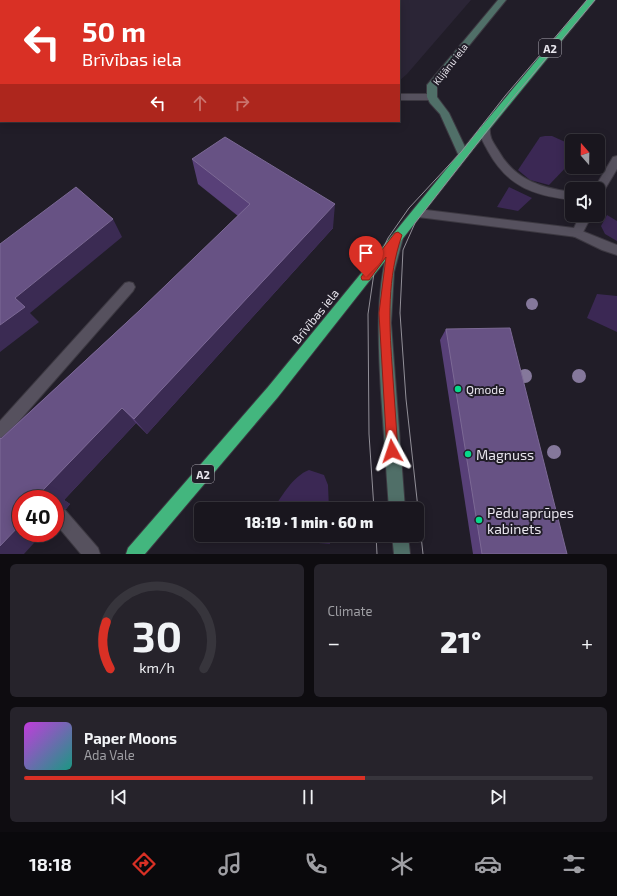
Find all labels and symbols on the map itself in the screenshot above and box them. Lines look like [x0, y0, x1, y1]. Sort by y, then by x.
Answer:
road number: A2 [539, 39, 561, 57]
street label: Klijānu iela [430, 41, 470, 87]
north arrow [565, 134, 605, 174]
pin [349, 236, 383, 277]
street label: Brīvības iela [289, 286, 341, 346]
place label: Qmode [466, 382, 505, 397]
marker: Qmode [453, 384, 463, 394]
position arrow [371, 430, 413, 472]
place label: Magnuss [476, 446, 534, 463]
marker: Magnuss [463, 449, 473, 459]
road number: A2 [192, 465, 214, 483]
speed limit sign: 40 [12, 490, 64, 542]
place label: Pēdu aprūpes kabinets [487, 504, 574, 537]
marker: Pēdu aprūpes kabinets [474, 515, 484, 525]

